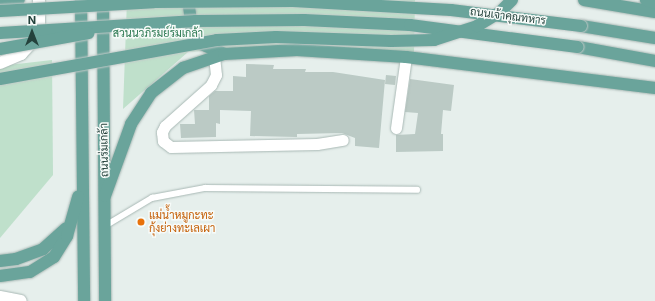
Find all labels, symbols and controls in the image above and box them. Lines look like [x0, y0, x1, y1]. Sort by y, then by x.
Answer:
street label: ถนนเจ้าคุณทหาร [470, 5, 546, 27]
north arrow [12, 12, 52, 52]
text: N [28, 13, 36, 27]
park label: สวนนวภิรมย์ร่มเกล้า [113, 26, 203, 40]
street label: ถนนร่มเกล้า [97, 123, 111, 177]
place label: แม่น้ำหมูกะทะ กุ้งย่างทะเลเผา [149, 209, 215, 235]
marker: แม่น้ำหมูกะทะ กุ้งย่างทะเลเผา [136, 217, 146, 227]

